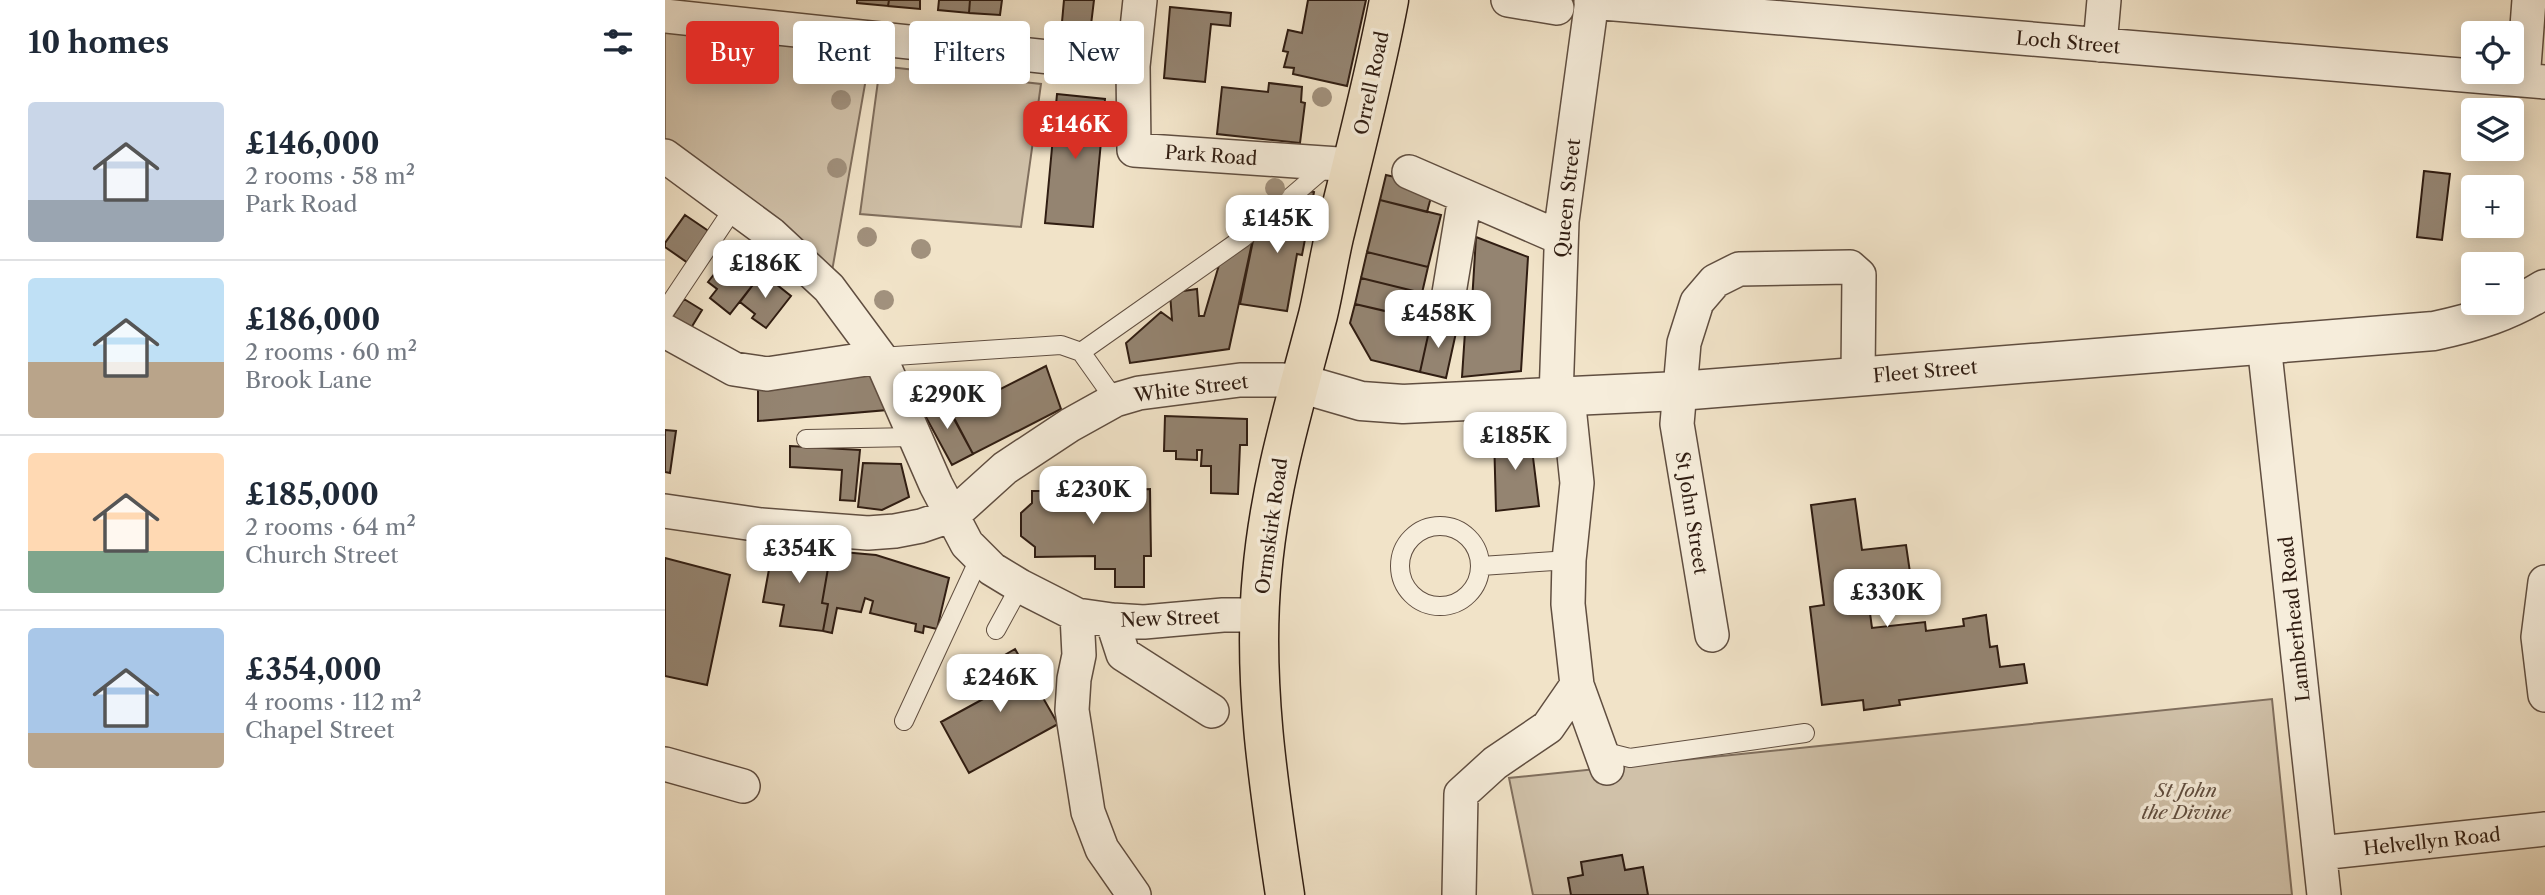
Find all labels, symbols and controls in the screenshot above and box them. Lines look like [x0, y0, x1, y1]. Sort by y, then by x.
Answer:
chip: Buy [686, 21, 779, 84]
chip: Rent [793, 21, 895, 84]
chip: Filters [909, 21, 1030, 84]
chip: New [1044, 21, 1144, 84]
map controls [2461, 21, 2524, 315]
button: locate [2461, 21, 2524, 84]
icon: filters [599, 23, 637, 61]
text: 10 homes [28, 24, 169, 61]
street label: Loch Street [2015, 26, 2121, 59]
street label: Orrell Road [1349, 29, 1394, 137]
button: layers [2461, 98, 2524, 161]
pin: £146K [1026, 102, 1124, 161]
text: £146K [1039, 110, 1111, 138]
text: £146,000 [245, 125, 380, 162]
icon: home [84, 130, 168, 214]
street label: Queen Street [1550, 137, 1585, 259]
street label: Park Road [1164, 141, 1259, 170]
text: 2 rooms · 58 m² [245, 162, 415, 190]
button: + [2461, 175, 2524, 238]
text: Park Road [245, 190, 358, 218]
pin: £145K [1228, 196, 1326, 255]
text: £145K [1242, 204, 1312, 232]
pin: £186K [716, 240, 814, 300]
text: £186K [729, 249, 801, 277]
button: − [2461, 252, 2524, 315]
pin: £458K [1389, 290, 1487, 350]
text: £458K [1401, 299, 1475, 327]
text: £186,000 [245, 301, 380, 338]
icon: home [84, 306, 168, 390]
text: 2 rooms · 60 m² [245, 338, 417, 366]
street label: Fleet Street [1872, 355, 1979, 388]
text: Brook Lane [245, 366, 372, 394]
street label: White Street [1131, 370, 1250, 407]
pin: £290K [898, 372, 996, 431]
text: £290K [909, 380, 985, 408]
pin: £185K [1466, 412, 1564, 472]
text: £185K [1479, 421, 1551, 449]
street label: St John Street [1670, 450, 1713, 576]
street label: Ormskirk Road [1251, 456, 1292, 596]
pin: £230K [1044, 466, 1142, 526]
text: £230K [1055, 475, 1131, 503]
text: £185,000 [245, 476, 379, 513]
icon: home [84, 481, 168, 565]
text: 2 rooms · 64 m² [245, 513, 416, 541]
pin: £354K [750, 526, 848, 585]
text: £354K [762, 534, 836, 562]
street label: Lamberhead Road [2274, 535, 2315, 703]
text: Church Street [245, 541, 398, 569]
pin: £330K [1838, 570, 1936, 629]
text: £330K [1850, 578, 1924, 606]
street label: New Street [1120, 605, 1220, 632]
text: £354,000 [245, 651, 382, 688]
pin: £246K [951, 654, 1049, 714]
icon: home [84, 656, 168, 740]
text: £246K [963, 663, 1037, 691]
text: 4 rooms · 112 m² [245, 688, 422, 716]
text: Chapel Street [245, 716, 394, 744]
park label: St John the Divine [2141, 779, 2231, 824]
street label: Helvellyn Road [2362, 823, 2502, 860]

